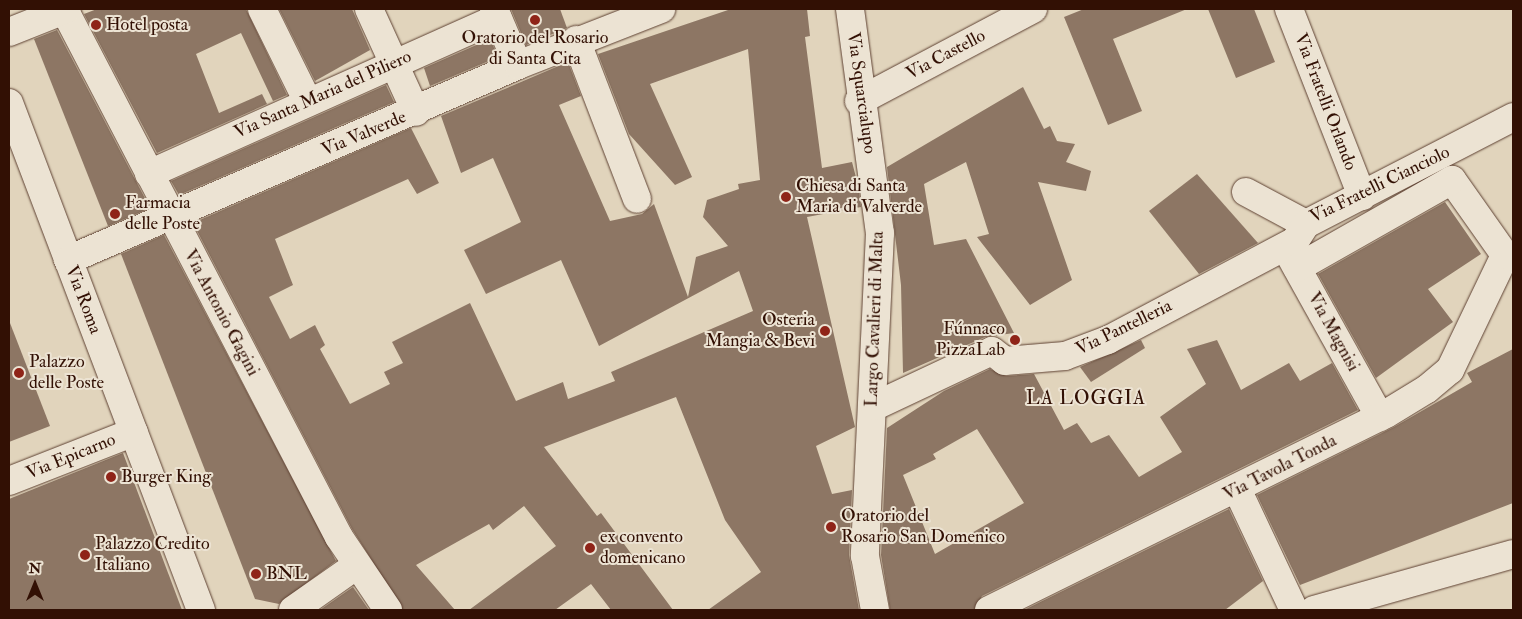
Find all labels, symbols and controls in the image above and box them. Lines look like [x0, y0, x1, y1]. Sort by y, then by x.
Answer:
place label: Hotel posta [106, 14, 188, 36]
marker: Oratorio del Rosario di Santa Cita [529, 14, 541, 26]
marker: Hotel posta [90, 19, 102, 31]
street label: Via Castello [903, 25, 989, 85]
place label: Oratorio del Rosario di Santa Cita [462, 28, 608, 70]
street label: Via Squarcialupo [842, 31, 880, 155]
street label: Via Fratelli Orlando [1289, 31, 1361, 173]
street label: Via Santa Maria del Piliero [231, 46, 415, 144]
street label: Via Valverde [318, 106, 410, 162]
street label: Via Fratelli Cianciolo [1307, 142, 1453, 228]
place label: Chiesa di Santa Maria di Valverde [796, 176, 922, 218]
marker: Chiesa di Santa Maria di Valverde [780, 191, 792, 203]
place label: Farmacia delle Poste [125, 193, 200, 235]
marker: Farmacia delle Poste [109, 208, 121, 220]
street label: Largo Cavalieri di Malta [861, 231, 889, 407]
street label: Via Antonio Gagini [179, 246, 263, 380]
street label: Via Roma [60, 263, 106, 337]
street label: Via Magnisi [1302, 289, 1364, 375]
street label: Via Pantelleria [1072, 295, 1176, 361]
place label: Osteria Mangia & Bevi [705, 310, 815, 352]
place label: Fúnnaco PizzaLab [936, 319, 1005, 362]
marker: Osteria Mangia & Bevi [819, 325, 831, 337]
marker: Fúnnaco PizzaLab [1009, 334, 1021, 346]
place label: Palazzo delle Poste [29, 352, 104, 394]
marker: Palazzo delle Poste [13, 367, 25, 379]
district label: LA LOGGIA [1025, 388, 1147, 410]
street label: Via Epicarno [23, 429, 119, 485]
street label: Via Tavola Tonda [1220, 430, 1340, 506]
place label: Burger King [121, 466, 211, 488]
marker: Burger King [105, 471, 117, 483]
place label: Oratorio del Rosario San Domenico [841, 506, 1005, 548]
marker: Oratorio del Rosario San Domenico [825, 521, 837, 533]
place label: ex convento domenicano [600, 527, 685, 570]
place label: Palazzo Credito Italiano [95, 534, 210, 576]
marker: ex convento domenicano [584, 542, 596, 554]
marker: Palazzo Credito Italiano [79, 549, 91, 561]
north arrow [10, 559, 60, 609]
text: N [29, 560, 41, 577]
place label: BNL [266, 563, 307, 585]
marker: BNL [250, 568, 262, 580]

